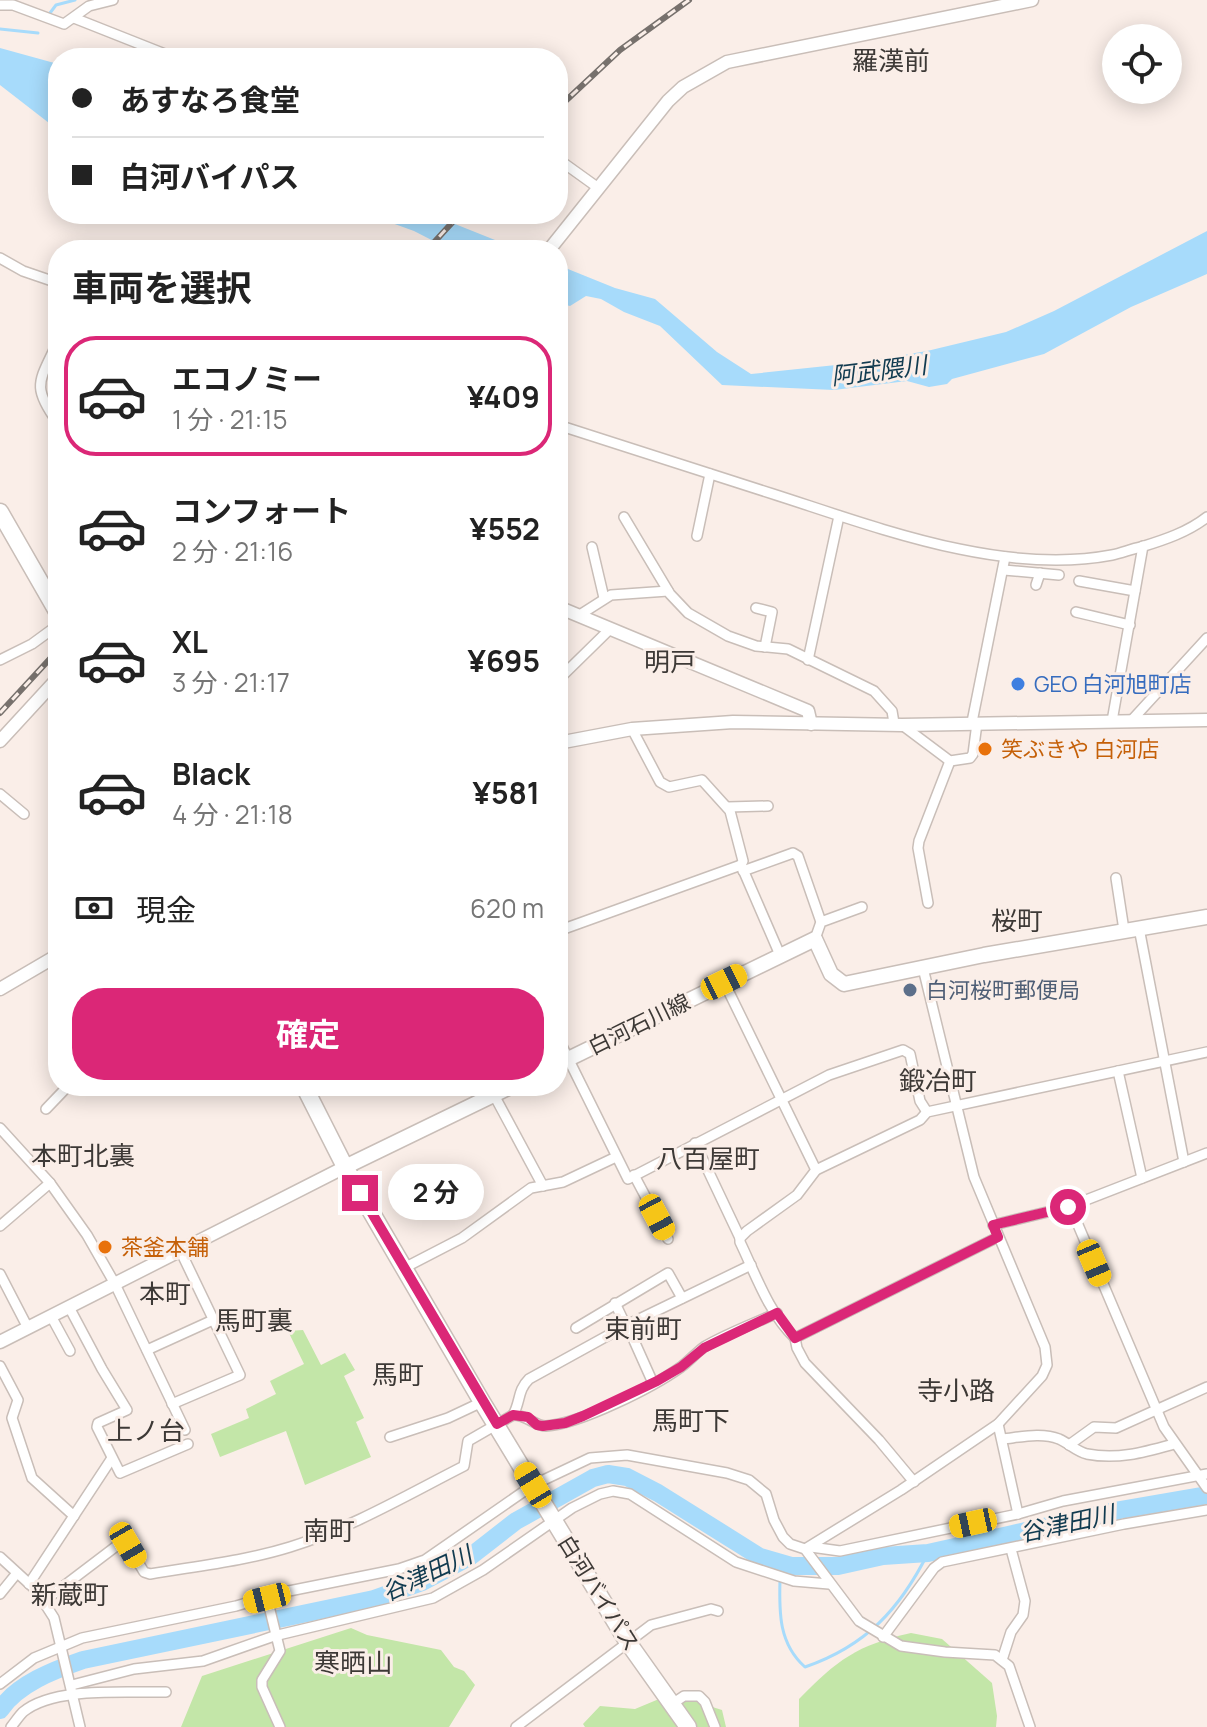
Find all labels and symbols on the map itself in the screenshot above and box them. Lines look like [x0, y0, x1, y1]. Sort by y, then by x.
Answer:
district label: 羅漢前 [852, 42, 930, 78]
water label: 阿武隈川 [829, 347, 931, 392]
district label: 明戸 [644, 643, 696, 679]
place label: GEO 白河旭町店 [1034, 669, 1192, 699]
marker: GEO 白河旭町店 [1009, 675, 1027, 693]
place label: 笑ぶきや 白河店 [1001, 734, 1159, 764]
marker: 笑ぶきや 白河店 [976, 740, 994, 758]
district label: 桜町 [991, 902, 1043, 938]
car [697, 961, 751, 1003]
place label: 白河桜町郵便局 [926, 975, 1080, 1005]
marker: 白河桜町郵便局 [901, 981, 919, 999]
street label: 白河石川線 [583, 986, 695, 1062]
district label: 鍛冶町 [899, 1062, 977, 1098]
district label: 本町北裏 [31, 1137, 135, 1173]
district label: 八百屋町 [656, 1140, 760, 1176]
callout: 2 分 [388, 1165, 484, 1221]
route end [342, 1175, 378, 1211]
route start [1050, 1189, 1086, 1225]
car [635, 1190, 679, 1244]
place label: 茶釜本舗 [121, 1232, 209, 1262]
car [1074, 1236, 1114, 1290]
marker: 茶釜本舗 [96, 1238, 114, 1256]
district label: 本町 [139, 1275, 191, 1311]
district label: 馬町裏 [215, 1302, 293, 1338]
district label: 束前町 [604, 1310, 682, 1346]
district label: 馬町 [372, 1356, 424, 1392]
district label: 寺小路 [917, 1372, 995, 1408]
district label: 馬町下 [652, 1402, 730, 1438]
district label: 上ノ台 [107, 1412, 185, 1448]
car [510, 1458, 556, 1512]
water label: 谷津田川 [1016, 1496, 1120, 1549]
car [947, 1506, 999, 1540]
district label: 南町 [303, 1512, 355, 1548]
car [106, 1518, 150, 1572]
street label: 白河バイパス [551, 1529, 647, 1657]
water label: 谷津田川 [376, 1536, 480, 1608]
district label: 新蔵町 [31, 1576, 109, 1612]
car [241, 1581, 293, 1615]
district label: 寒晒山 [314, 1644, 392, 1680]

